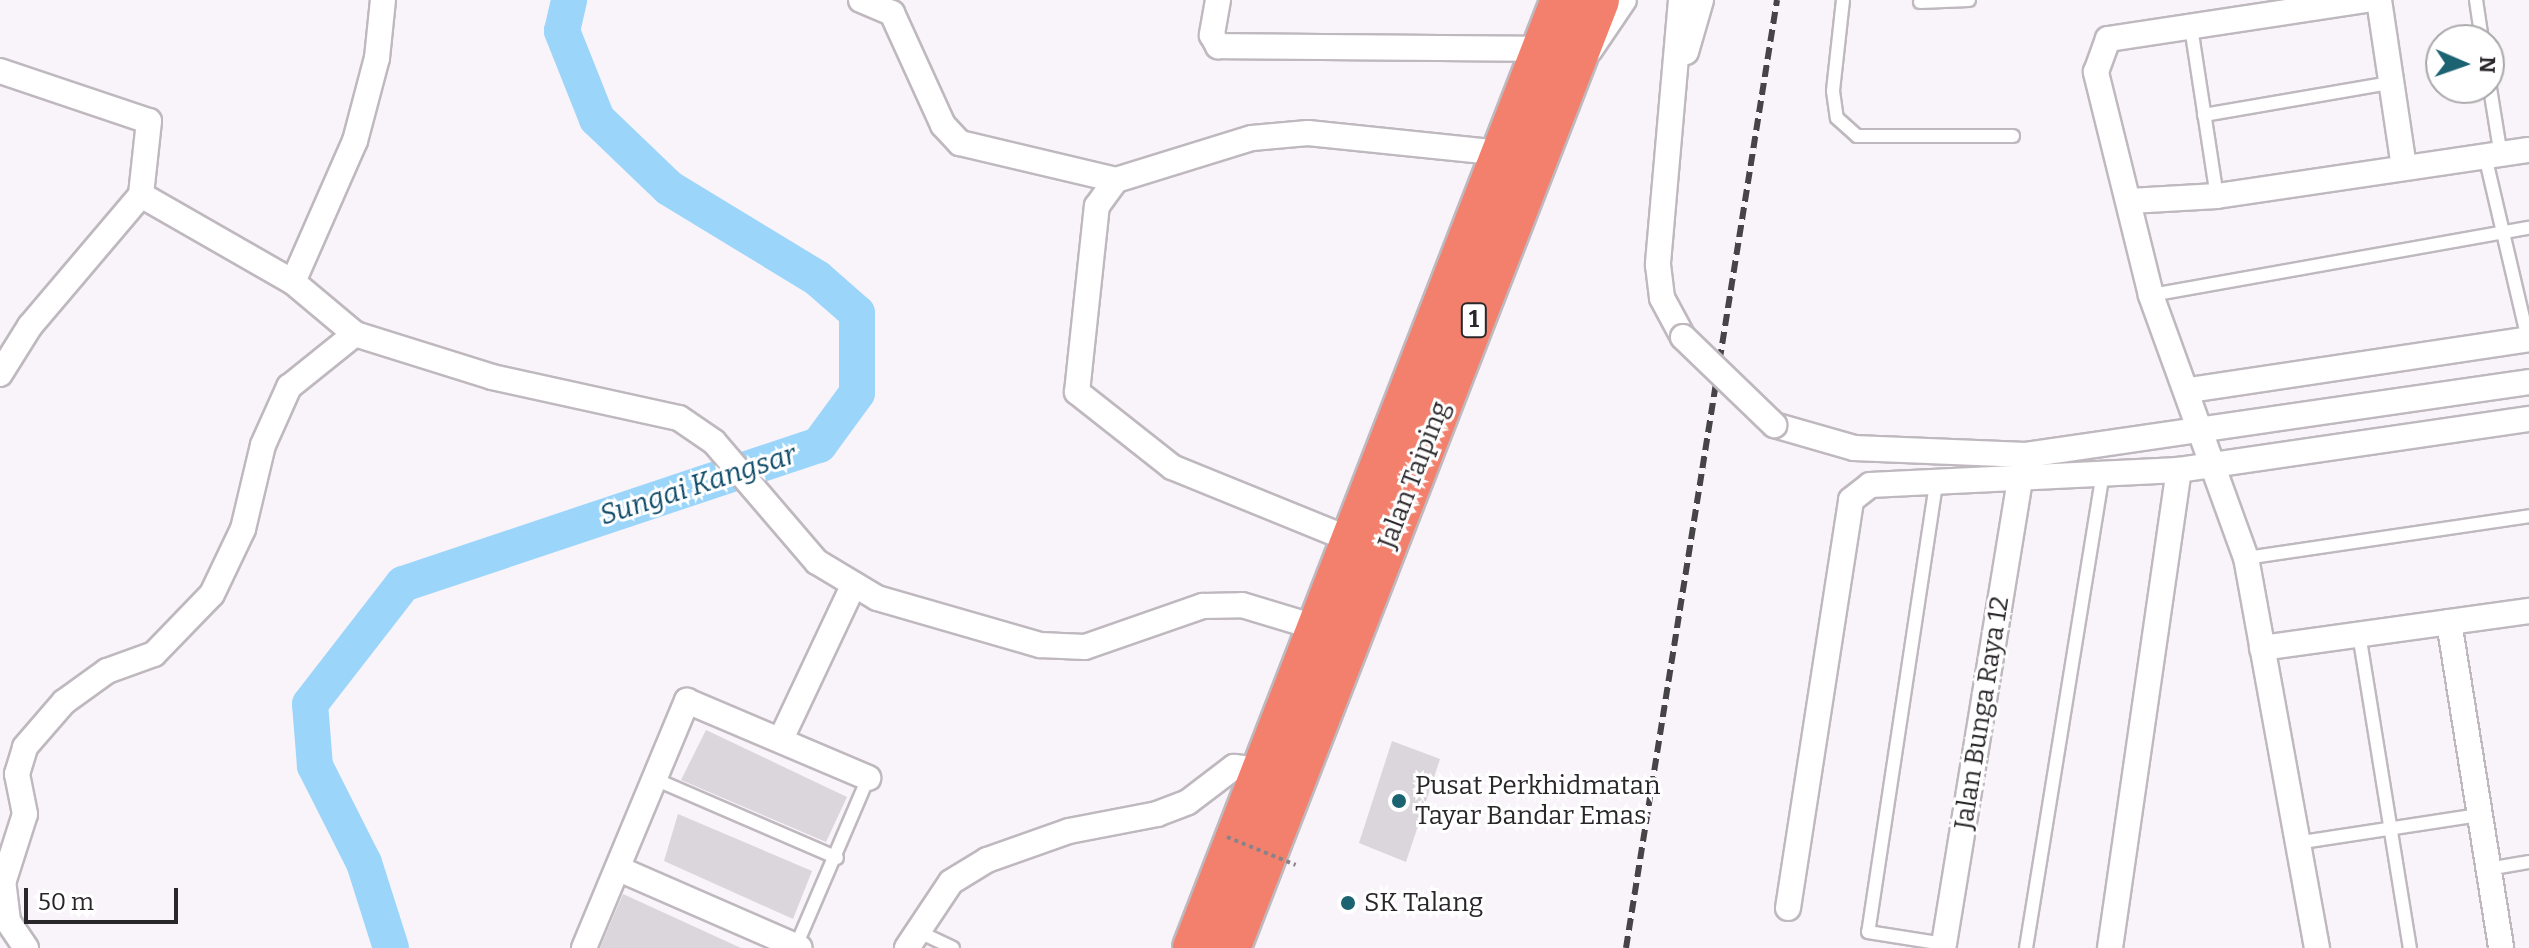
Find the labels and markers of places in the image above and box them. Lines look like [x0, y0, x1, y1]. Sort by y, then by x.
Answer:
place label: Pusat Perkhidmatan Tayar Bandar Emas [1415, 770, 1660, 832]
marker: Pusat Perkhidmatan Tayar Bandar Emas [1390, 792, 1408, 810]
place label: SK Talang [1364, 887, 1483, 919]
marker: SK Talang [1339, 894, 1357, 912]

